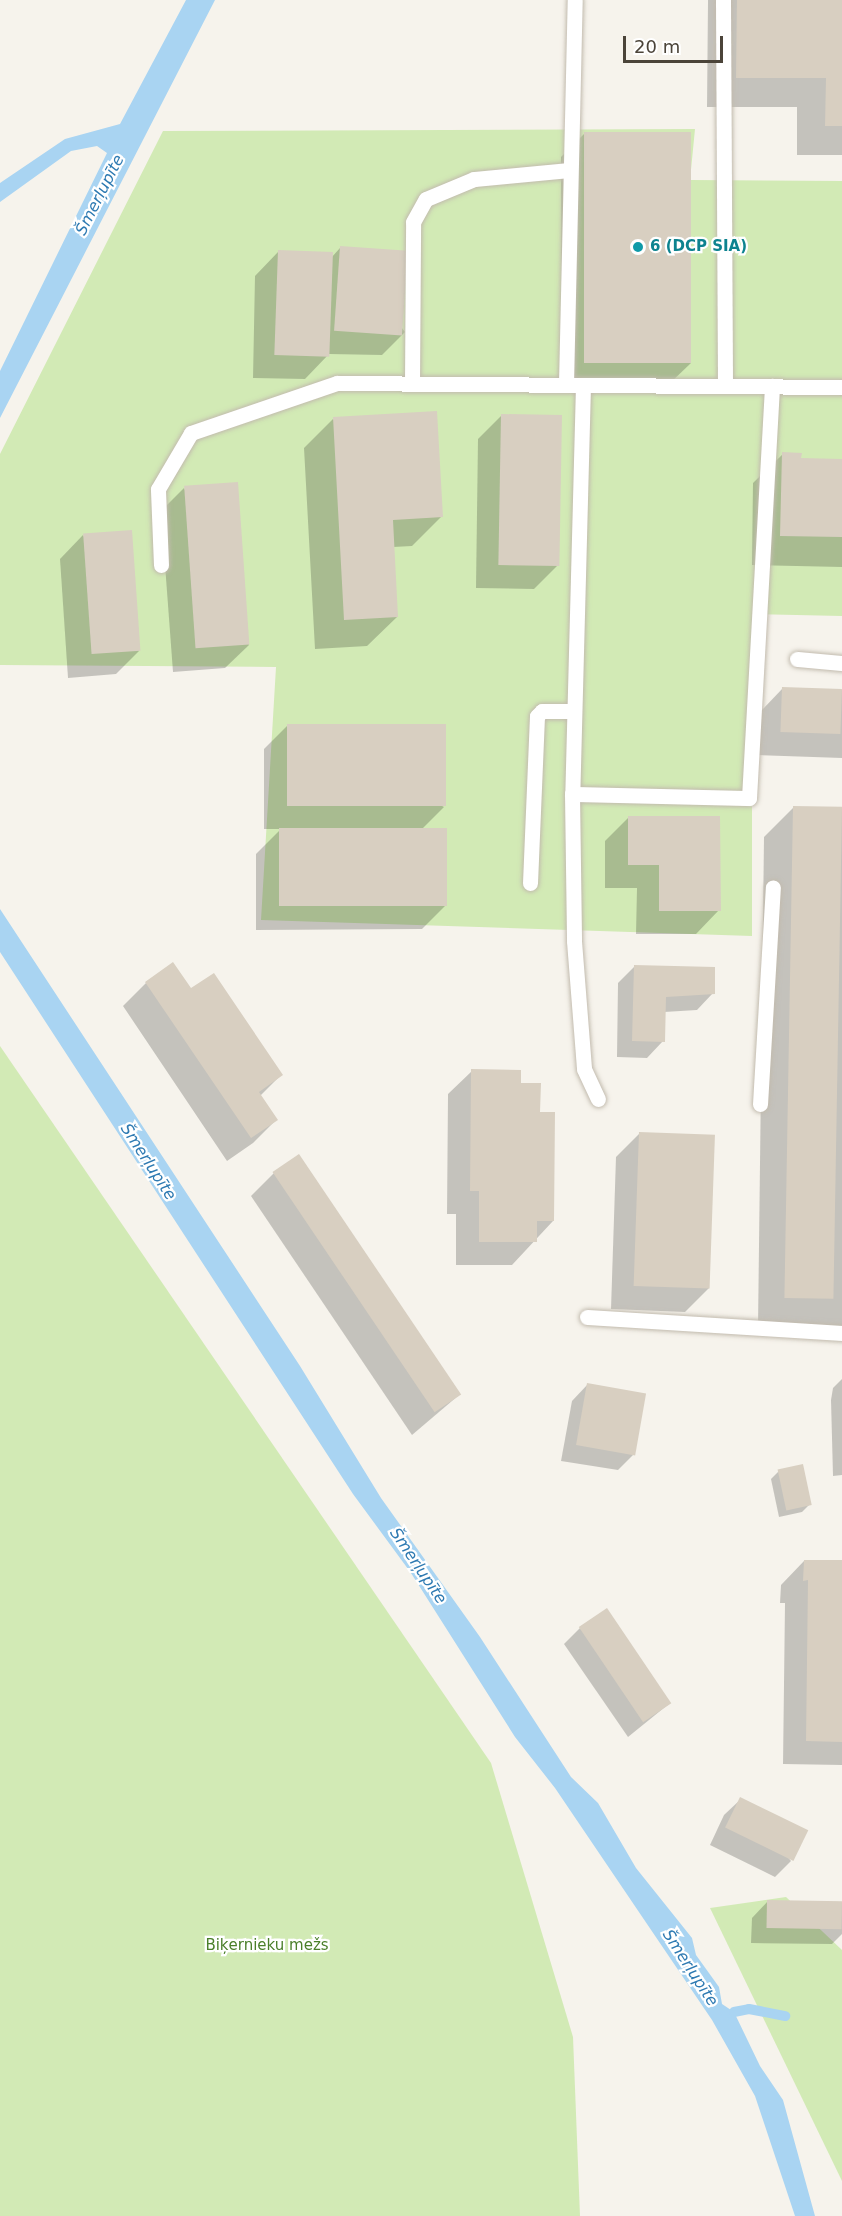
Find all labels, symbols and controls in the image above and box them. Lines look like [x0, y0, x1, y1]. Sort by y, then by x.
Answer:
scale bar [626, 24, 726, 62]
text: 20 m [634, 36, 680, 57]
water label: Šmerļupīte [72, 152, 128, 238]
place label: 6 (DCP SIA) [650, 238, 747, 256]
marker: 6 (DCP SIA) [631, 240, 645, 254]
water label: Šmerļupīte [116, 1120, 180, 1204]
water label: Šmerļupīte [386, 1524, 450, 1608]
water label: Šmerļupīte [658, 1926, 722, 2010]
park label: Biķernieku mežs [205, 1937, 329, 1955]

